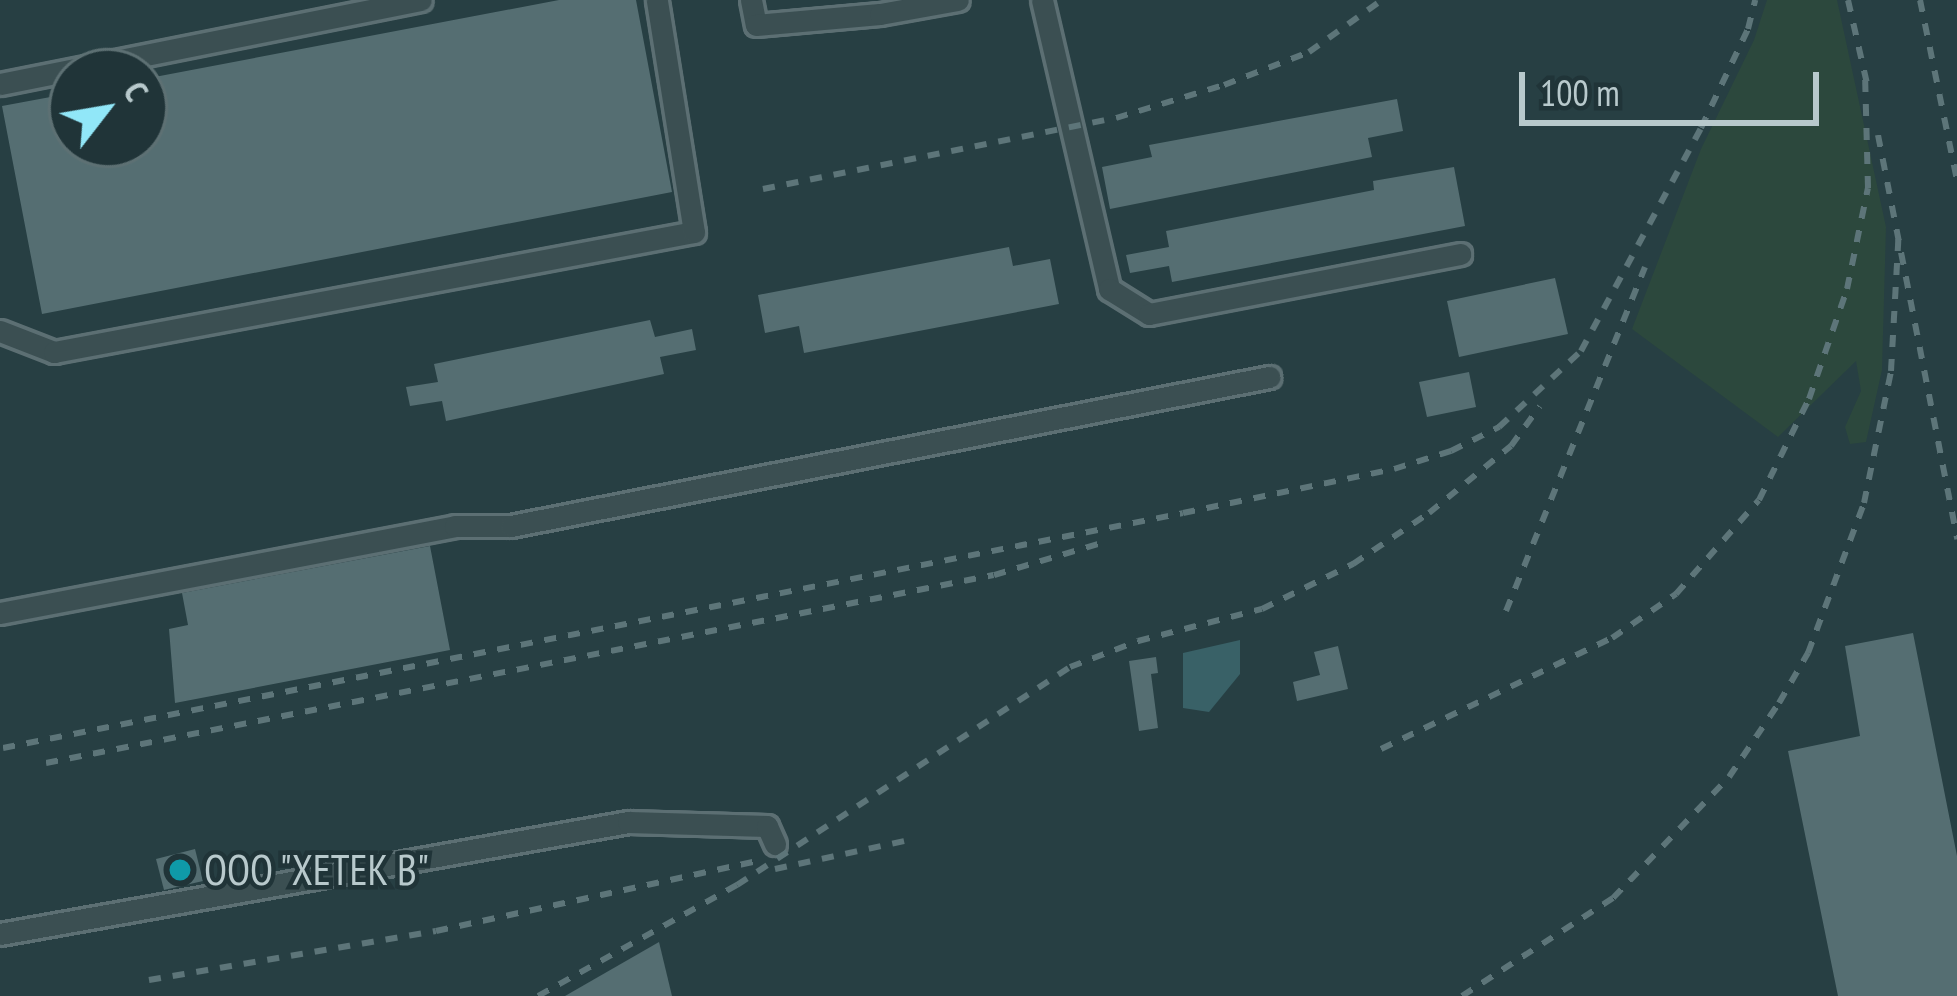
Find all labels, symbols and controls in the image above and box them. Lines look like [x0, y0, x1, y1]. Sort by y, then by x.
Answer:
north arrow [48, 48, 168, 168]
scale bar [1525, 48, 1825, 122]
text: 100 m [1540, 69, 1620, 116]
text: С [114, 73, 159, 108]
place label: ООО "ХЕТЕК В" [204, 845, 431, 895]
marker: ООО "ХЕТЕК В" [167, 857, 193, 883]

